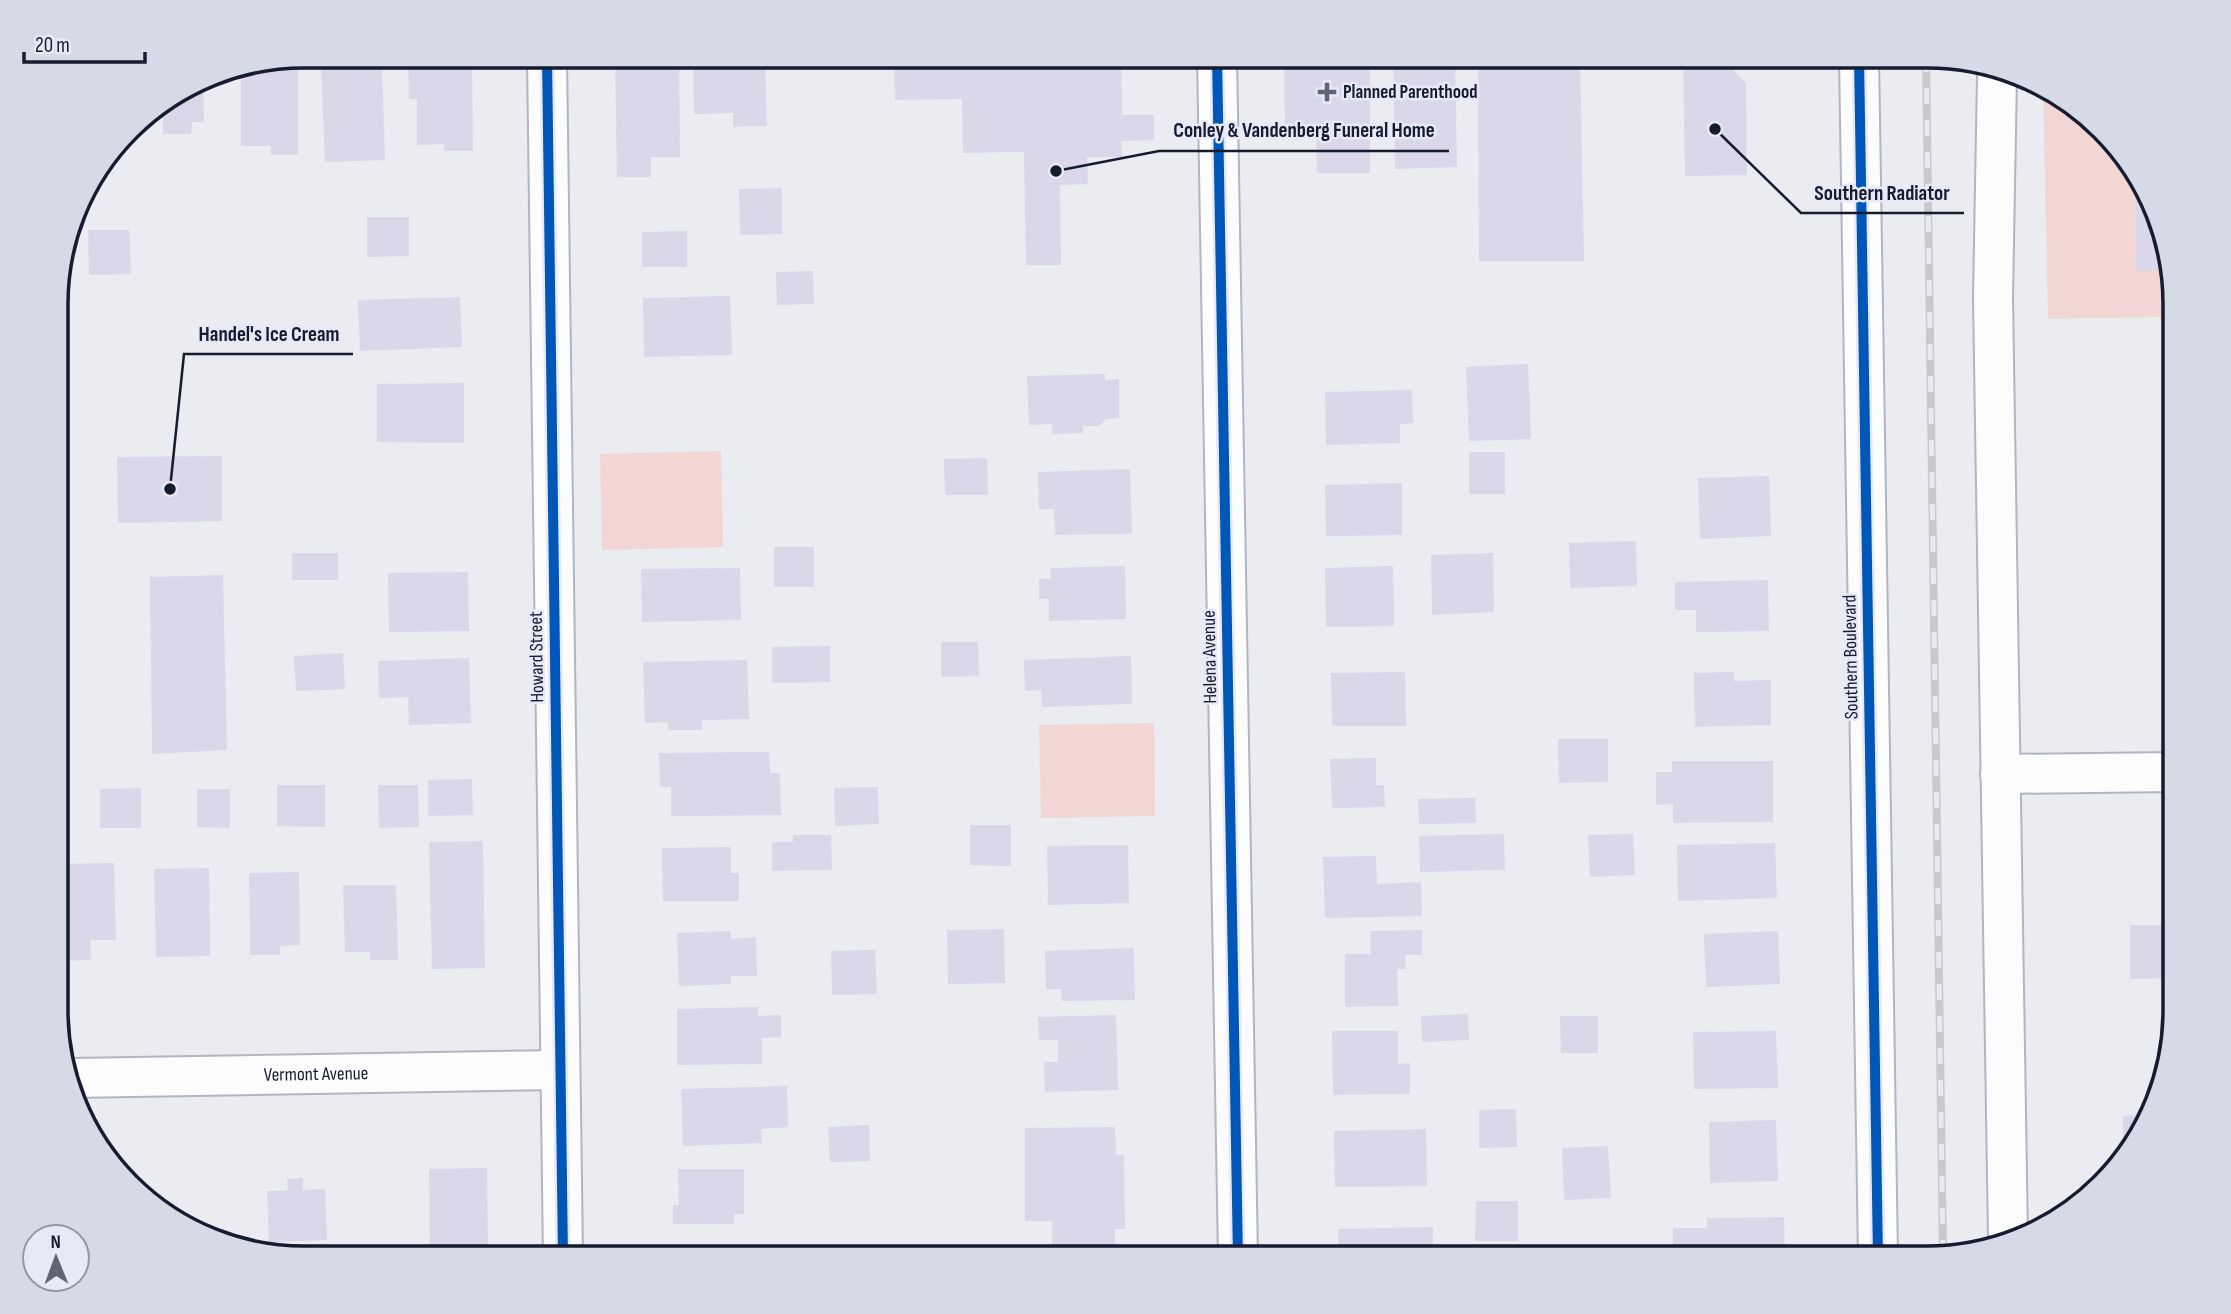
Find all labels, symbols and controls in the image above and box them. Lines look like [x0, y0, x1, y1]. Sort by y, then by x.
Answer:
scale bar [24, 21, 145, 65]
text: 20 m [35, 33, 70, 58]
place label: Planned Parenthood [1343, 81, 1478, 104]
marker: Planned Parenthood [1317, 82, 1337, 102]
callout: Conley & Vandenberg Funeral Home [1159, 109, 1449, 151]
text: Conley & Vandenberg Funeral Home [1173, 118, 1435, 143]
callout: Southern Radiator [1801, 171, 1964, 213]
text: Southern Radiator [1814, 181, 1950, 206]
callout: Handel's Ice Cream [184, 312, 353, 354]
text: Handel's Ice Cream [199, 322, 339, 347]
street label: Southern Boulevard [1838, 594, 1864, 720]
street label: Helena Avenue [1198, 610, 1222, 704]
street label: Howard Street [525, 611, 549, 703]
street label: Vermont Avenue [263, 1062, 369, 1086]
north arrow [21, 1223, 91, 1293]
text: N [50, 1231, 61, 1254]

